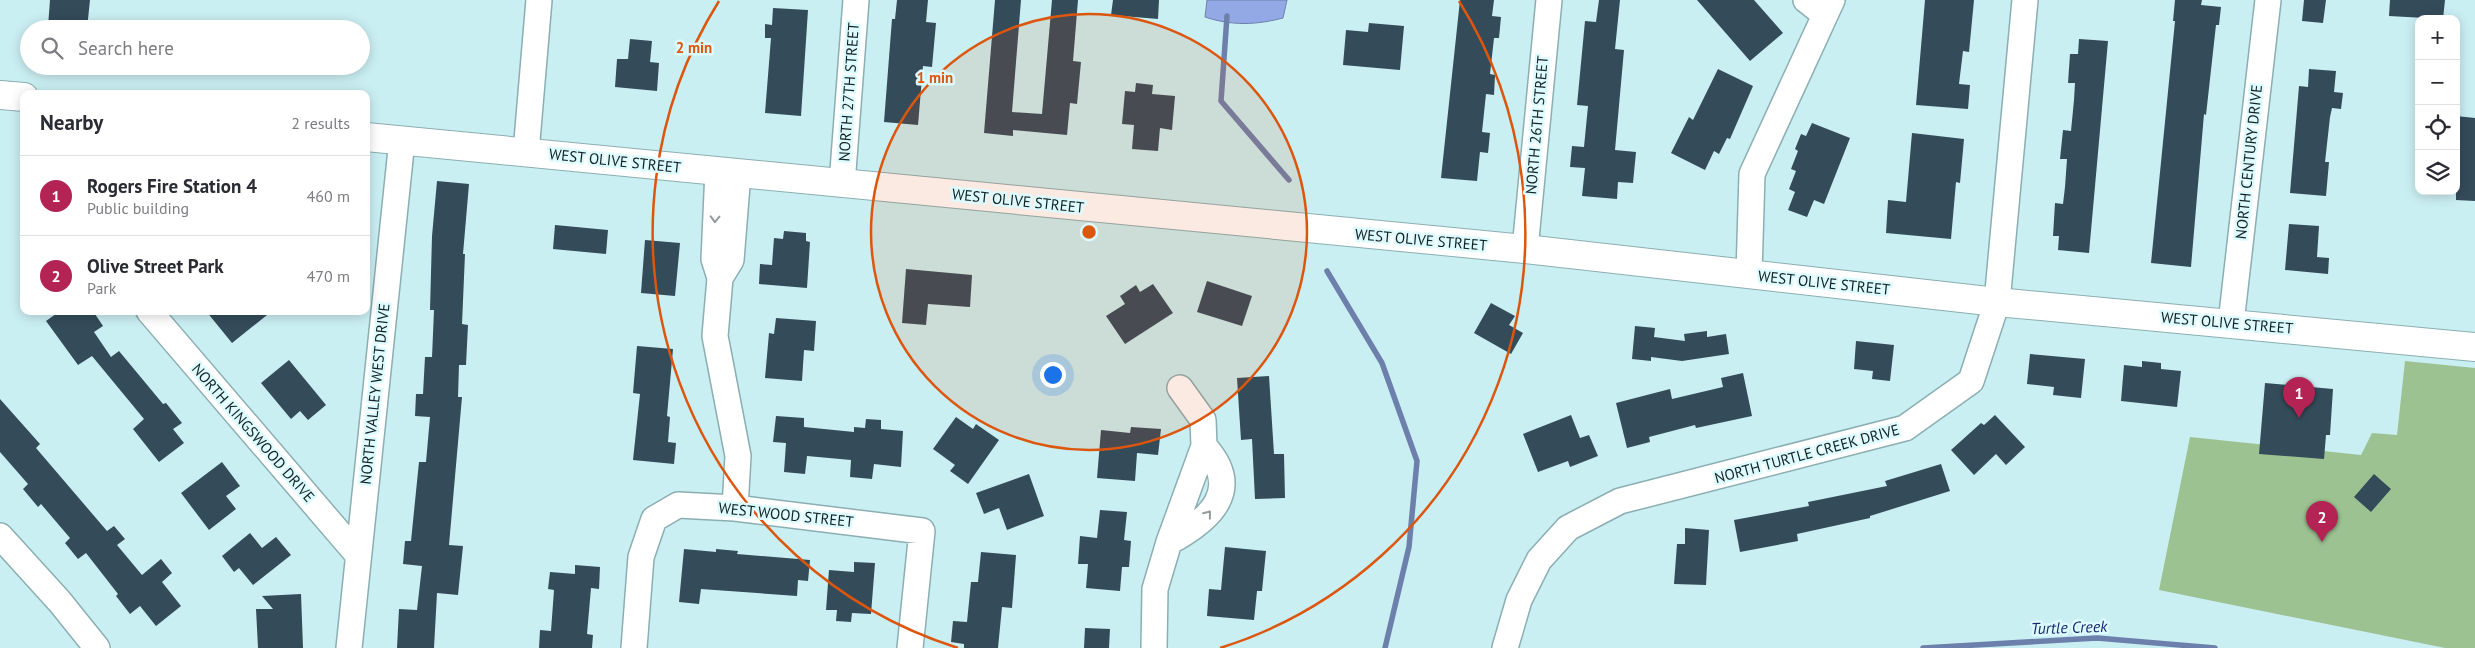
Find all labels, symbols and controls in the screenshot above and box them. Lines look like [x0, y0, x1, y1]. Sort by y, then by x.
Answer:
map controls [2415, 15, 2460, 195]
button: + [2415, 15, 2460, 60]
search box [20, 20, 370, 75]
street label: NORTH 27TH STREET [834, 21, 863, 162]
icon: search [38, 34, 66, 62]
text: Search here [78, 36, 174, 60]
text: 2 min [676, 38, 712, 57]
street label: NORTH 26TH STREET [1521, 54, 1552, 195]
button: − [2415, 60, 2460, 105]
text: 1 min [917, 68, 953, 87]
street label: NORTH CENTURY DRIVE [2231, 84, 2266, 240]
button: locate [2415, 105, 2460, 150]
text: Nearby [40, 109, 103, 136]
text: 2 results [291, 113, 350, 133]
street label: WEST OLIVE STREET [548, 144, 683, 177]
button: layers [2415, 150, 2460, 195]
text: Rogers Fire Station 4 [87, 174, 257, 198]
street label: WEST OLIVE STREET [951, 184, 1086, 217]
text: 1 [51, 186, 61, 206]
text: 460 m [307, 186, 350, 206]
text: Public building [87, 198, 189, 218]
one-way arrow [710, 216, 721, 224]
centre of rings [1080, 223, 1098, 241]
street label: WEST OLIVE STREET [1354, 224, 1489, 255]
text: Olive Street Park [87, 254, 224, 278]
text: 2 [51, 266, 61, 286]
text: 470 m [307, 266, 350, 286]
street label: WEST OLIVE STREET [1757, 266, 1892, 299]
text: Park [87, 278, 116, 298]
street label: NORTH VALLEY WEST DRIVE [356, 302, 393, 485]
street label: WEST OLIVE STREET [2160, 307, 2295, 338]
street label: NORTH KINGSWOOD DRIVE [188, 359, 319, 506]
your location [1040, 362, 1066, 388]
pin: 1 [2283, 377, 2315, 418]
street label: NORTH TURTLE CREEK DRIVE [1712, 420, 1901, 487]
street label: WEST WOOD STREET [717, 498, 855, 531]
pin: 2 [2306, 501, 2338, 542]
one-way arrow [1203, 511, 1211, 520]
water label: Turtle Creek [2030, 616, 2108, 638]

